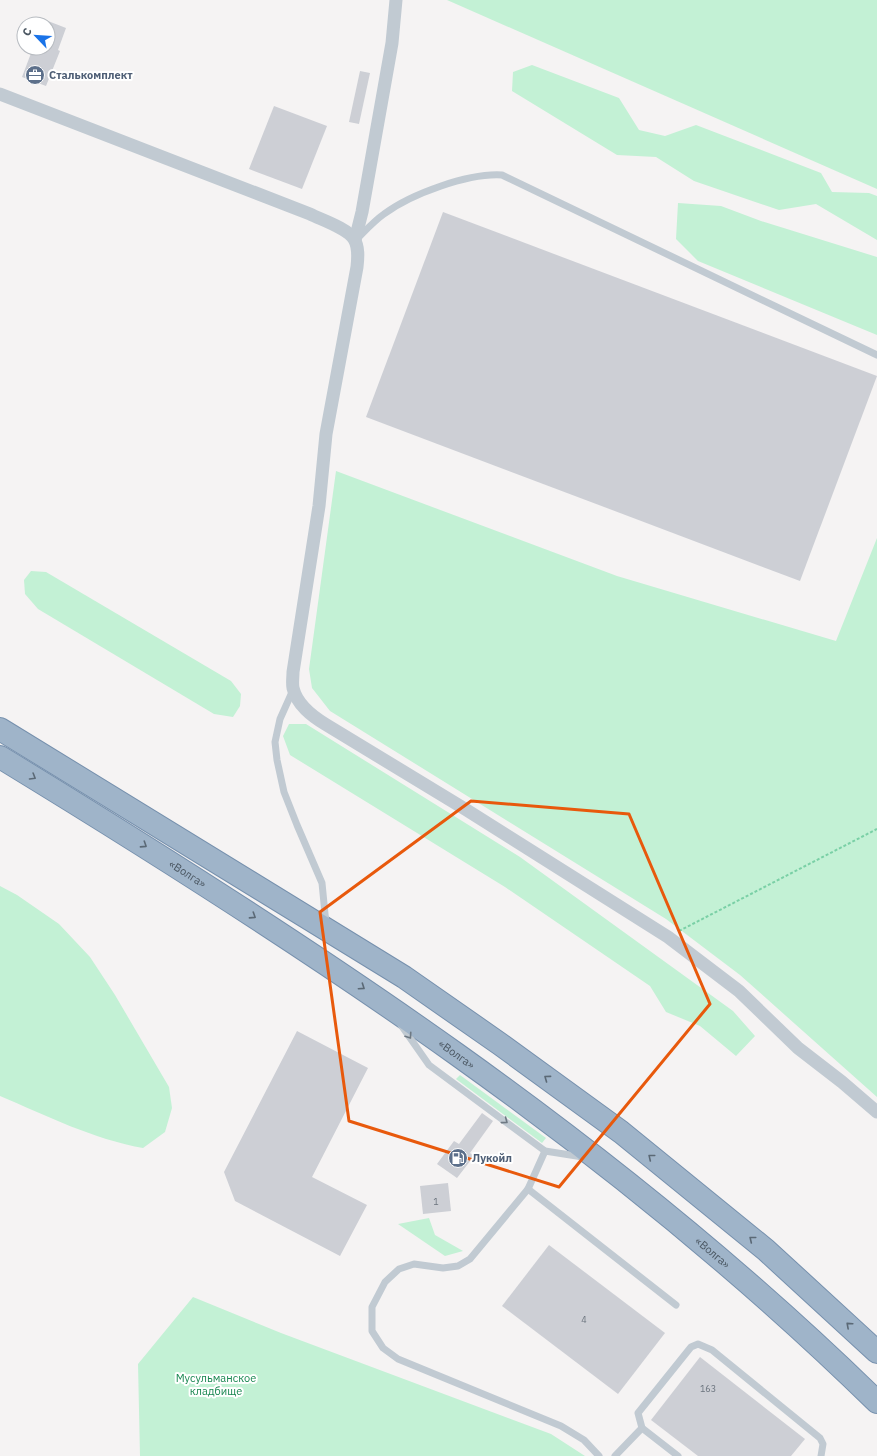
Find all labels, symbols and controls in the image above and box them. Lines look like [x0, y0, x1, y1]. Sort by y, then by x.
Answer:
north arrow [16, 16, 56, 56]
text: С [19, 26, 35, 38]
office icon: Сталькомплект [24, 64, 46, 86]
place label: Сталькомплект [49, 68, 133, 82]
one-way arrow [29, 772, 36, 780]
one-way arrow [140, 840, 147, 848]
street label: «Волга» [166, 857, 209, 891]
one-way arrow [249, 911, 256, 918]
one-way arrow [358, 982, 365, 990]
one-way arrow [404, 1032, 411, 1039]
street label: «Волга» [436, 1037, 478, 1072]
one-way arrow [545, 1076, 552, 1083]
one-way arrow [500, 1117, 507, 1124]
fuel station icon: Лукойл [447, 1147, 469, 1169]
place label: Лукойл [472, 1151, 512, 1165]
one-way arrow [648, 1154, 655, 1161]
house number: 1 [433, 1196, 439, 1207]
street label: «Волга» [692, 1234, 733, 1272]
one-way arrow [749, 1236, 756, 1243]
house number: 4 [581, 1314, 587, 1325]
one-way arrow [846, 1323, 854, 1330]
park label: Мусульманское кладбище [176, 1371, 256, 1398]
house number: 163 [700, 1383, 716, 1394]

